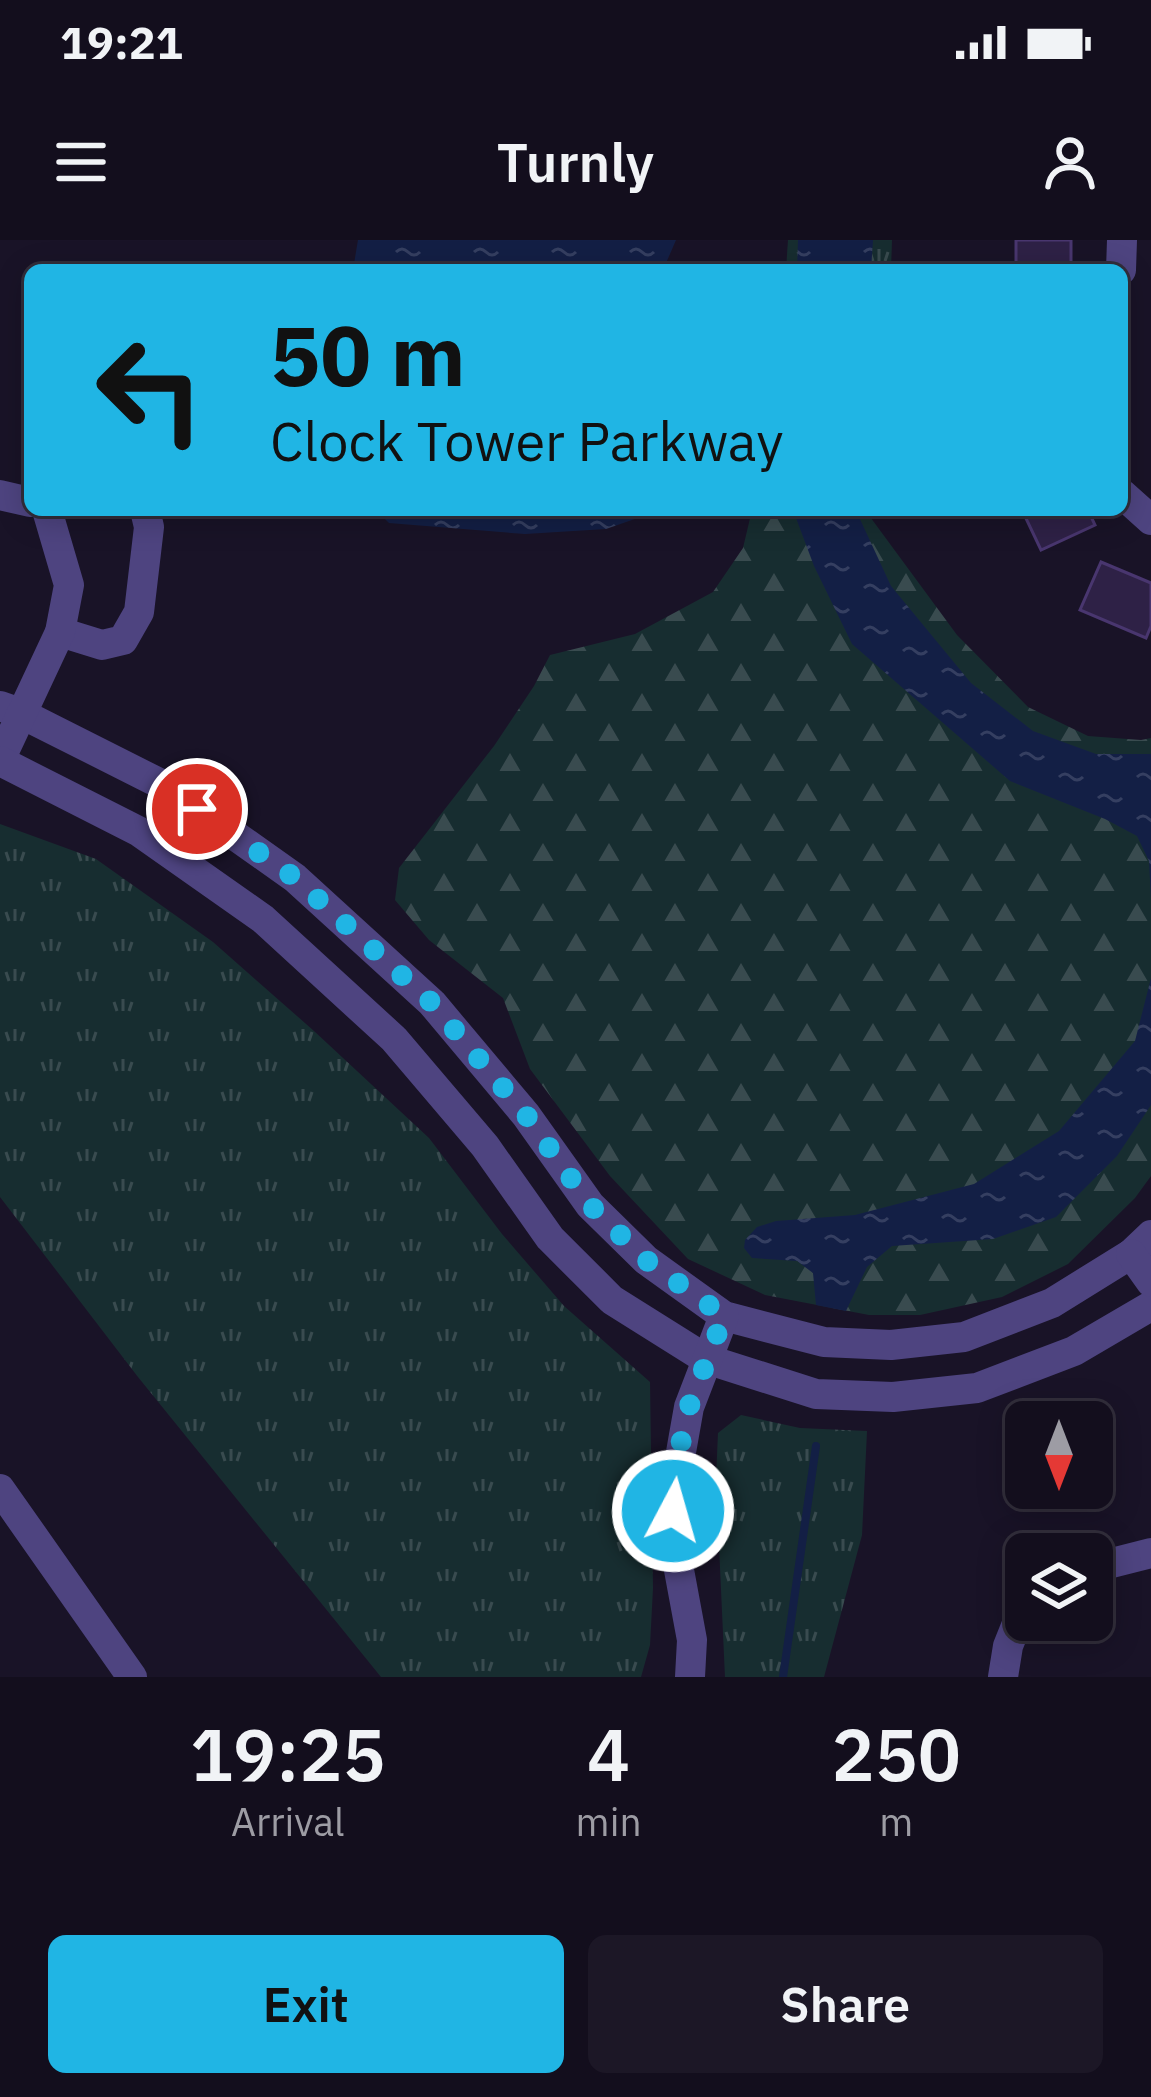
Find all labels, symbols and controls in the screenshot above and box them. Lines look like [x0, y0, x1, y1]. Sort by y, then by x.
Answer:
text: 19:21 [60, 13, 183, 71]
text: Turnly [497, 127, 654, 197]
icon: menu [48, 129, 114, 195]
icon: person [1037, 129, 1103, 195]
text: 50 m [270, 300, 466, 409]
icon: left [72, 312, 228, 468]
text: Clock Tower Parkway [270, 406, 783, 476]
pin [146, 758, 248, 860]
icon: arrive [164, 776, 230, 842]
north arrow [1005, 1401, 1113, 1509]
map controls [1005, 1401, 1113, 1641]
position arrow [610, 1448, 736, 1574]
button: layers [1005, 1533, 1113, 1641]
text: 19:25 [190, 1707, 386, 1801]
text: 4 [587, 1707, 630, 1801]
text: 250 [831, 1707, 961, 1801]
text: Arrival [231, 1796, 345, 1847]
text: min [576, 1796, 642, 1847]
text: m [879, 1796, 913, 1847]
button: Exit [48, 1935, 564, 2073]
button: Share [588, 1935, 1103, 2073]

